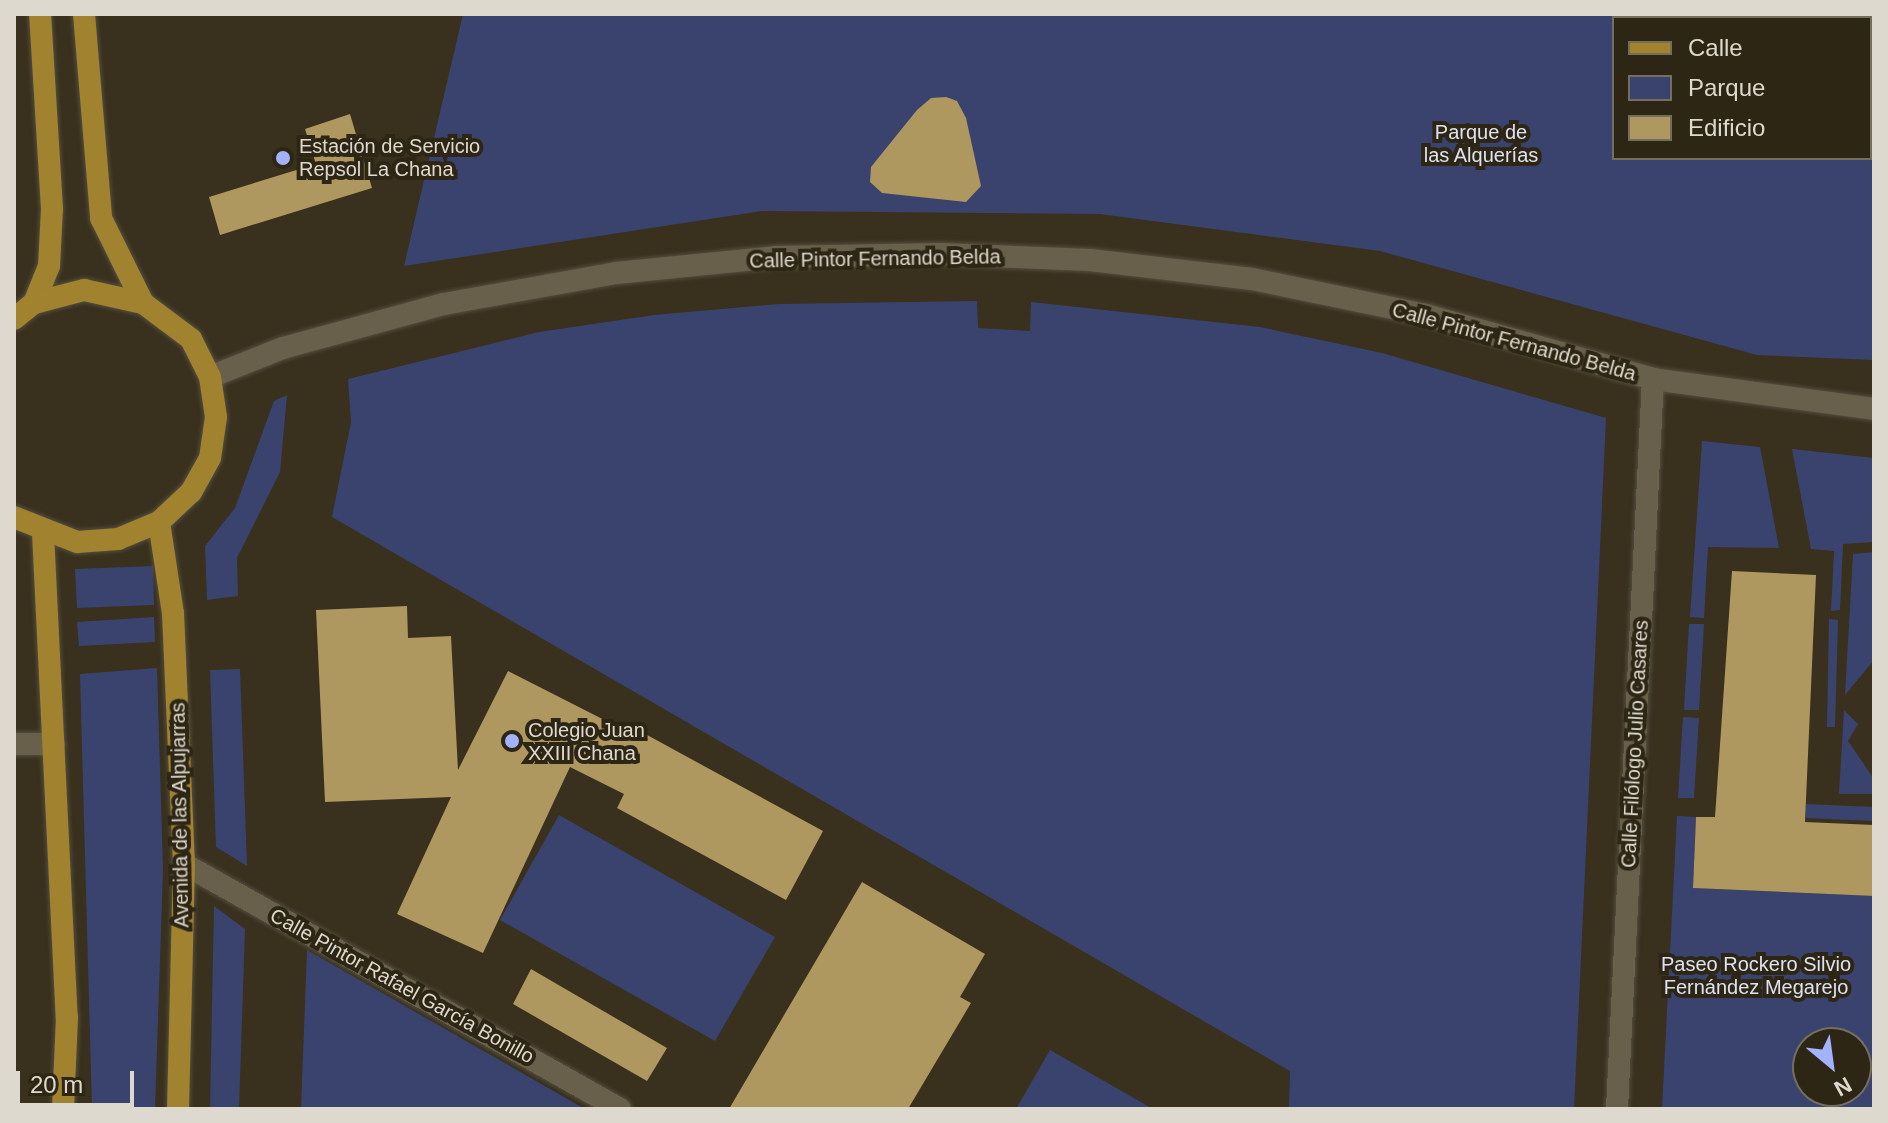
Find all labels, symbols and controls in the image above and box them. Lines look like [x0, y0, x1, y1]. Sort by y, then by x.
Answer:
legend [1612, 16, 1872, 160]
text: Calle [1688, 34, 1743, 61]
text: Parque [1688, 74, 1765, 101]
text: Edificio [1688, 114, 1765, 141]
park label: Parque de las Alquerías [1423, 121, 1539, 168]
place label: Estación de Servicio Repsol La Chana [299, 134, 480, 181]
marker: Estación de Servicio Repsol La Chana [274, 149, 292, 167]
street label: Calle Pintor Fernando Belda [749, 245, 1001, 273]
street label: Calle Pintor Fernando Belda [1390, 298, 1638, 386]
street label: Calle Filólogo Julio Casares [1617, 620, 1653, 868]
street label: Avenida de las Alpujarras [166, 702, 194, 928]
place label: Colegio Juan XXIII Chana [528, 718, 645, 765]
marker: Colegio Juan XXIII Chana [503, 732, 521, 750]
street label: Calle Pintor Rafael García Bonillo [266, 903, 538, 1069]
park label: Paseo Rockero Silvio Fernández Megarejo [1661, 952, 1851, 999]
north arrow [1792, 1027, 1872, 1107]
scale bar [20, 1055, 138, 1105]
text: 20 m [30, 1071, 83, 1098]
text: N [1830, 1072, 1856, 1101]

